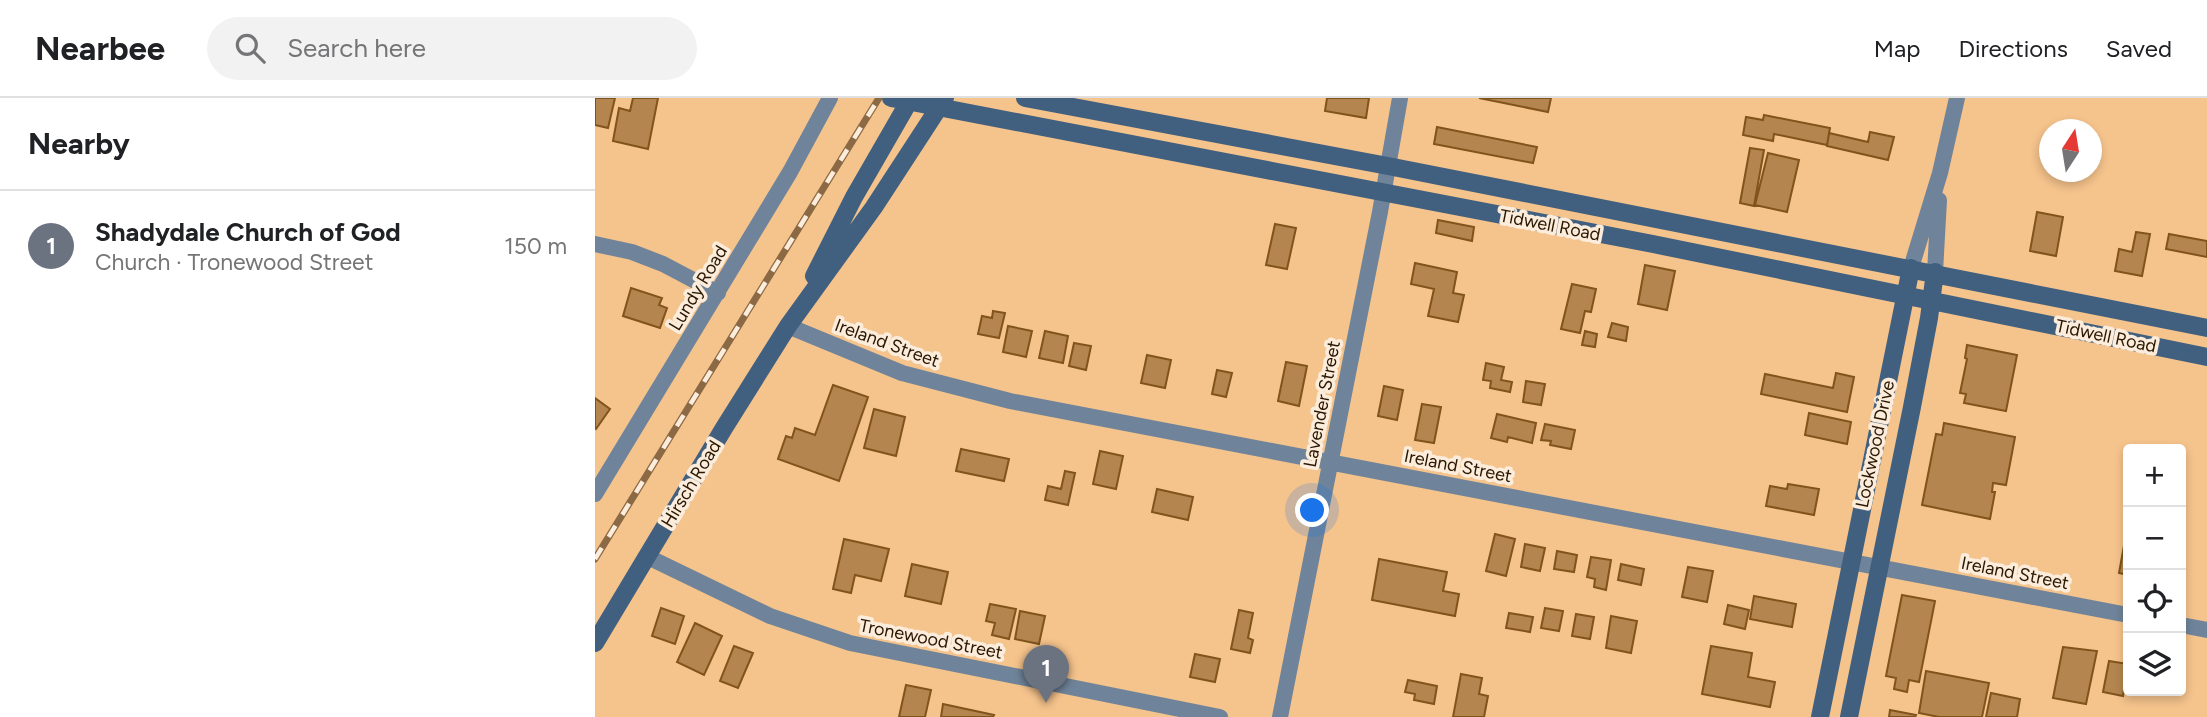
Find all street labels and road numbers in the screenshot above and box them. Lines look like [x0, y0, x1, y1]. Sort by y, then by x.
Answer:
street label: Tidwell Road [1498, 204, 1602, 246]
street label: Lundy Road [664, 241, 732, 335]
street label: Ireland Street [832, 314, 942, 372]
street label: Tidwell Road [2054, 315, 2158, 357]
street label: Lavender Street [1299, 339, 1345, 469]
street label: Lockwood Drive [1851, 378, 1899, 510]
street label: Hirsch Road [656, 436, 726, 532]
street label: Ireland Street [1402, 445, 1514, 487]
street label: Ireland Street [1959, 552, 2071, 594]
street label: Tronewood Street [858, 614, 1005, 664]

